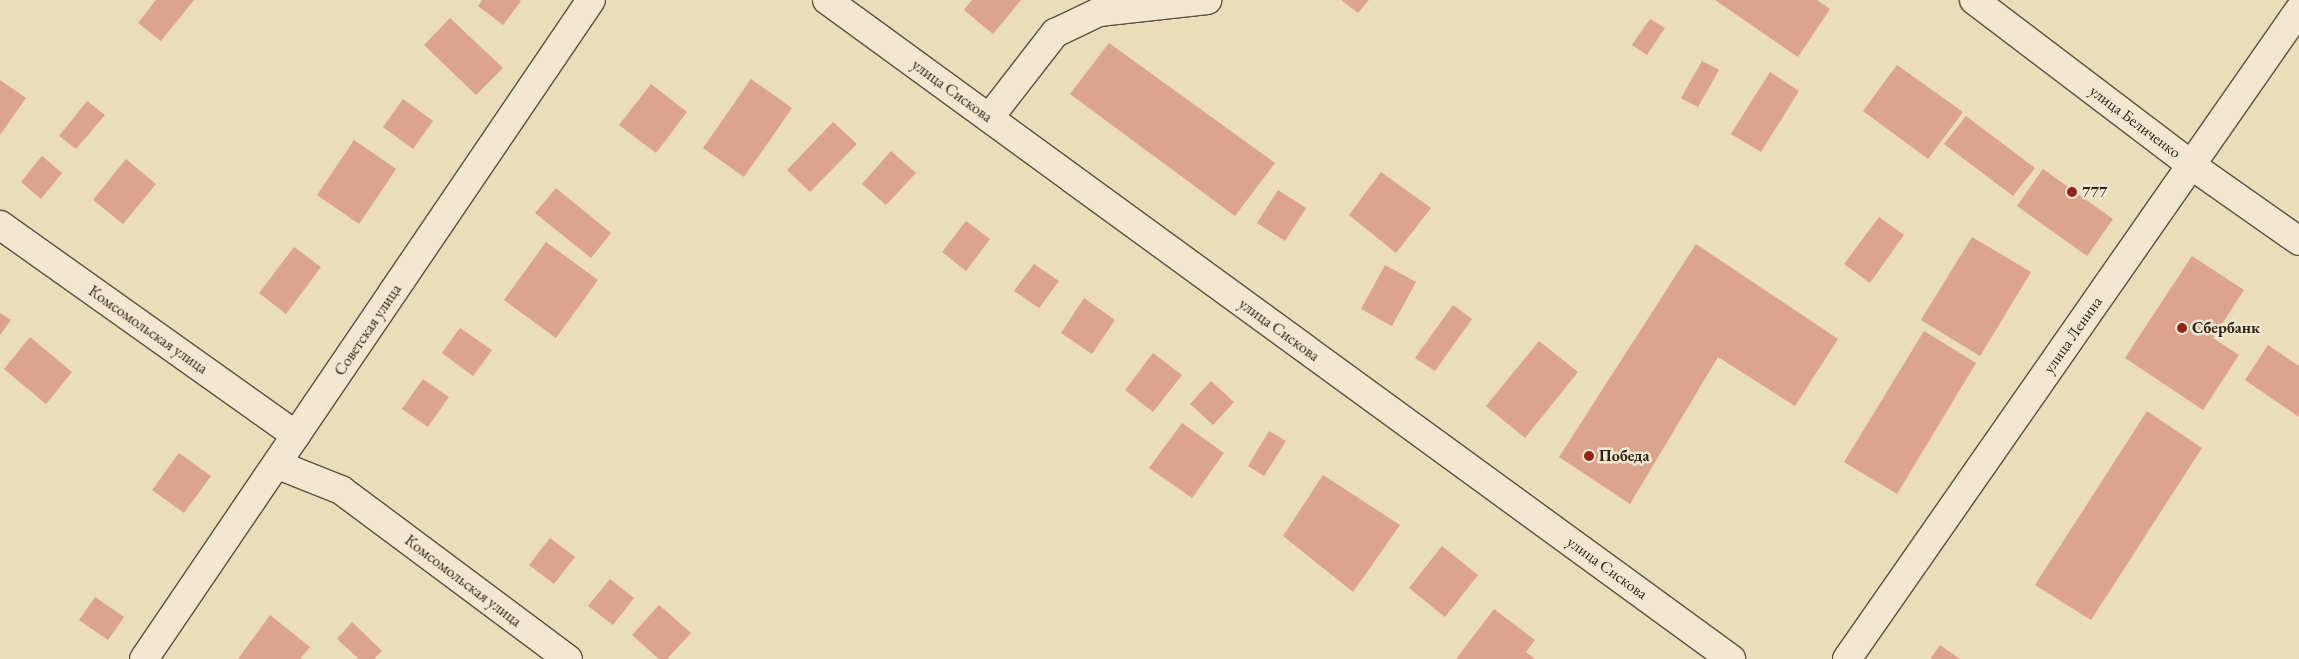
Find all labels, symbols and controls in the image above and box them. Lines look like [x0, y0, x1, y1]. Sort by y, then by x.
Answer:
street label: улица Сискова [908, 55, 996, 127]
street label: улица Беличенко [2086, 81, 2184, 163]
place label: 777 [2082, 182, 2107, 202]
marker: 777 [2066, 186, 2078, 198]
street label: Советская улица [330, 280, 406, 380]
street label: Комсомольская улица [85, 282, 211, 378]
street label: улица Ленина [2039, 293, 2107, 377]
street label: улица Сискова [1235, 294, 1323, 366]
place label: Сбербанк [2192, 318, 2260, 338]
marker: Сбербанк [2176, 322, 2188, 334]
place label: Победа [1599, 446, 1649, 466]
marker: Победа [1583, 450, 1595, 462]
street label: Комсомольская улица [401, 531, 525, 631]
street label: улица Сискова [1563, 532, 1651, 604]

